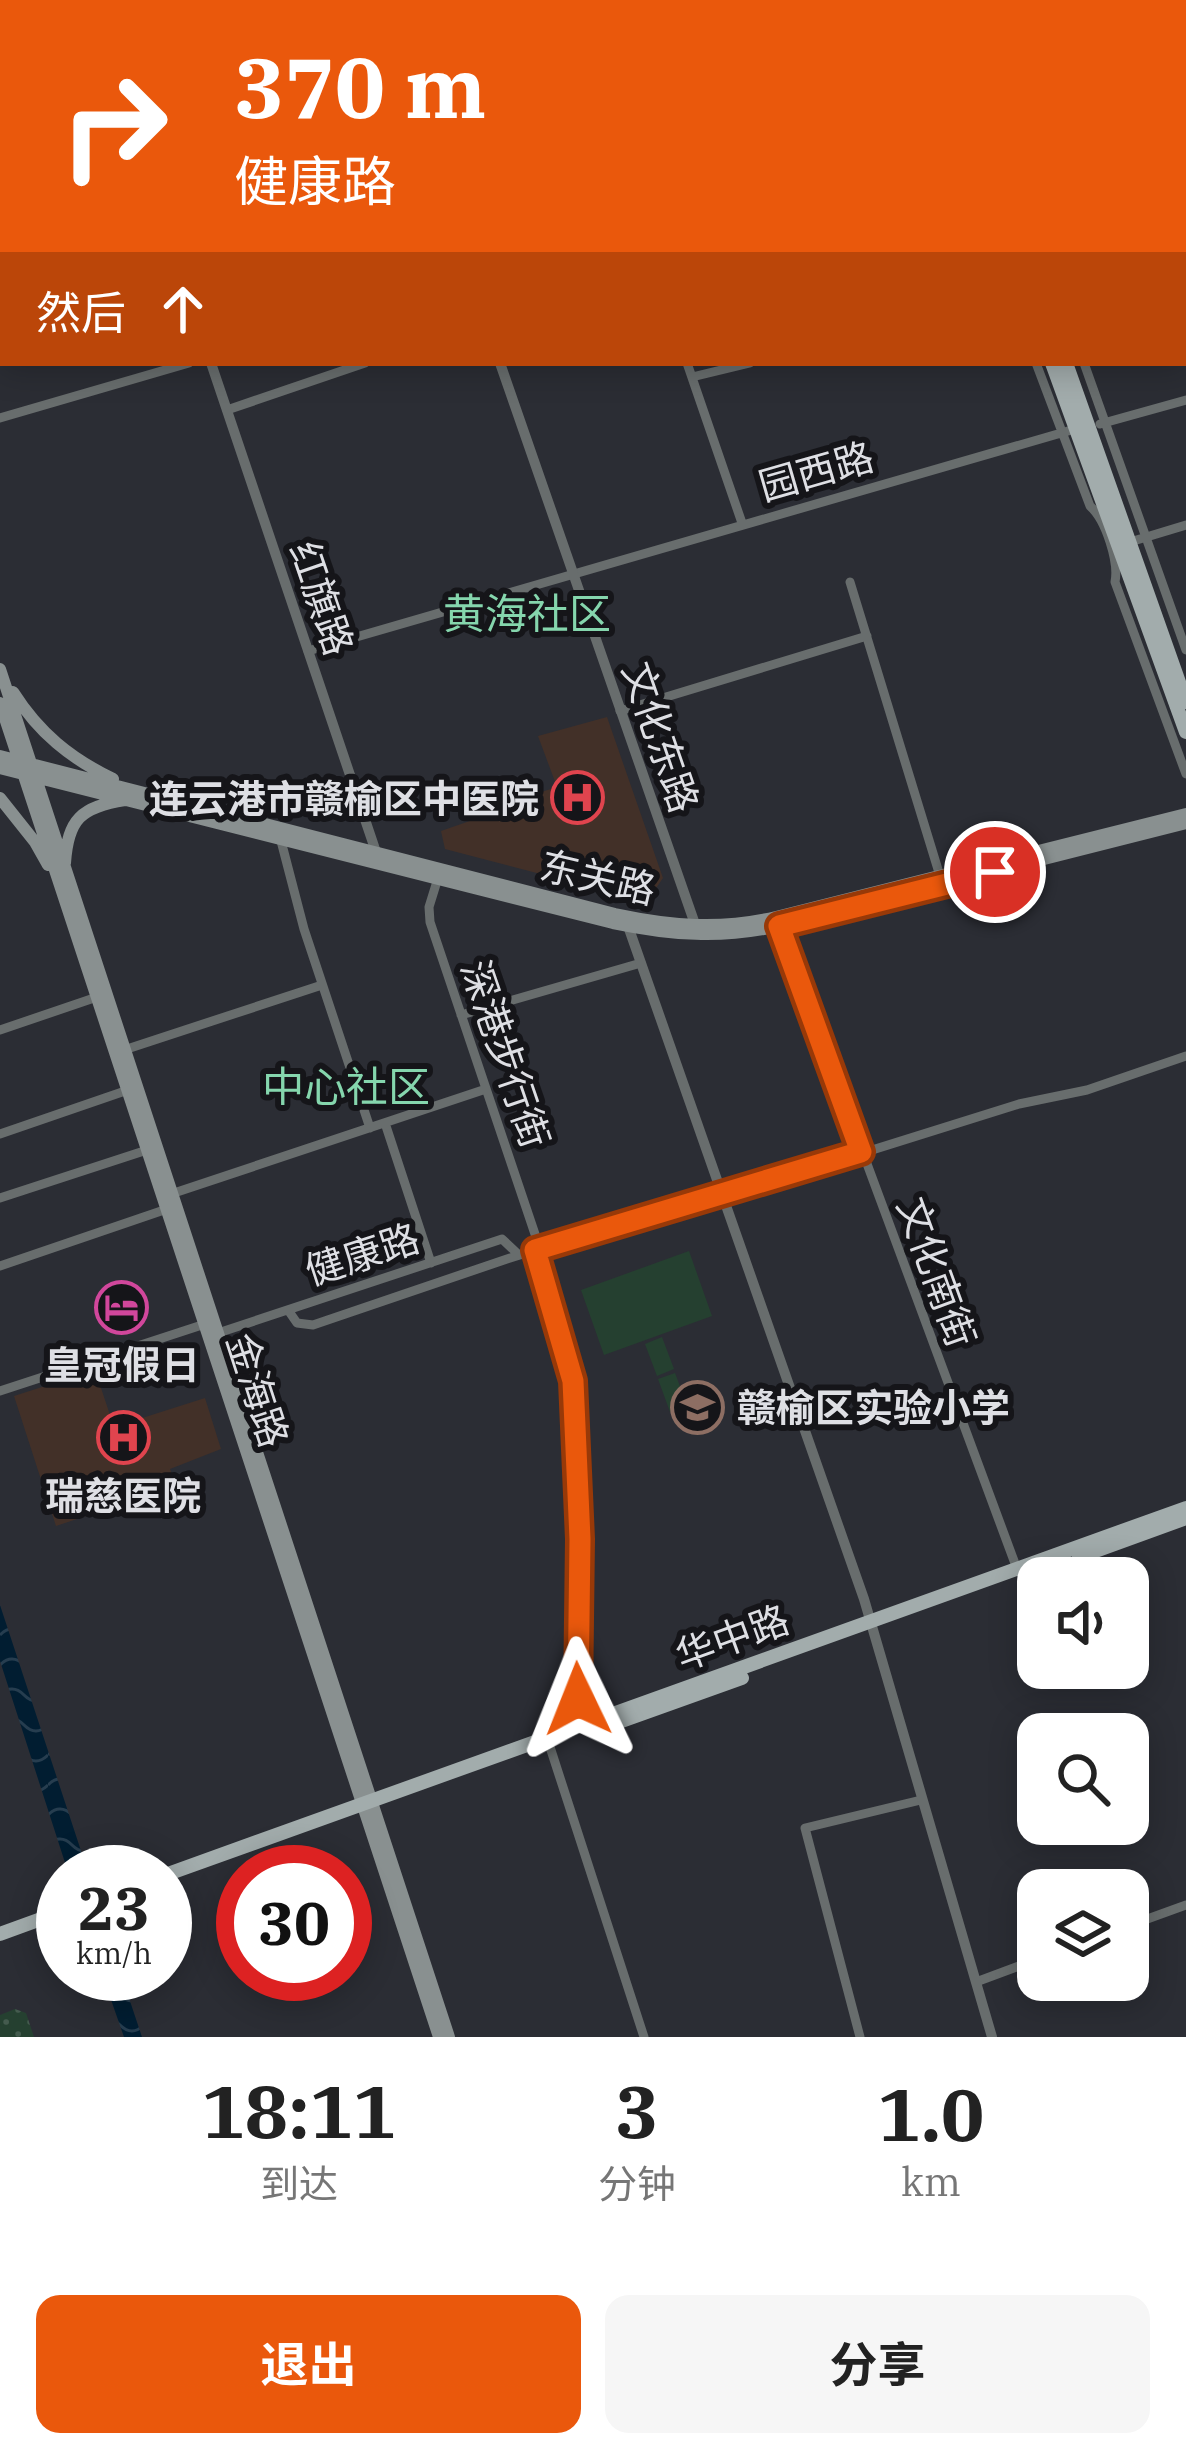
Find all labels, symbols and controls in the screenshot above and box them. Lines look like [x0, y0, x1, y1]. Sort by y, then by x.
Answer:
text: 370 m [234, 32, 486, 141]
icon: right [36, 48, 192, 204]
text: 健康路 [234, 146, 396, 216]
icon: ahead [150, 276, 216, 342]
text: 然后 [36, 283, 126, 341]
street label: 园西路 [753, 430, 879, 512]
street label: 红旗路 [279, 534, 365, 662]
district label: 黄海社区 [443, 586, 611, 641]
street label: 文化东路 [611, 655, 711, 819]
hospital icon: 连云港市赣榆区中医院 [550, 770, 606, 826]
place label: 连云港市赣榆区中医院 [149, 773, 539, 824]
pin [944, 821, 1046, 923]
street label: 东关路 [535, 839, 661, 915]
icon: arrive [962, 839, 1028, 905]
street label: 深港步行街 [450, 954, 562, 1154]
district label: 中心社区 [262, 1059, 430, 1114]
street label: 文化南街 [886, 1190, 988, 1354]
street label: 健康路 [298, 1212, 426, 1296]
hotel icon: 皇冠假日 [94, 1279, 150, 1335]
street label: 金海路 [216, 1326, 300, 1454]
place label: 皇冠假日 [44, 1339, 200, 1390]
school or university icon: 赣榆区实验小学 [670, 1379, 726, 1435]
place label: 赣榆区实验小学 [737, 1382, 1010, 1433]
hospital icon: 瑞慈医院 [95, 1410, 151, 1466]
place label: 瑞慈医院 [45, 1470, 201, 1521]
map controls [1017, 1557, 1149, 2001]
button: sound [1017, 1557, 1149, 1689]
street label: 华中路 [668, 1593, 796, 1681]
position arrow [515, 1636, 641, 1762]
button: search [1017, 1713, 1149, 1845]
speed limit sign: 30 [216, 1845, 372, 2001]
text: 23 [78, 1868, 150, 1947]
button: layers [1017, 1869, 1149, 2001]
text: km/h [76, 1933, 152, 1972]
text: 18:11 [202, 2064, 396, 2158]
text: 3 [615, 2064, 659, 2158]
text: 1.0 [878, 2067, 984, 2161]
text: km [901, 2156, 961, 2207]
text: 到达 [260, 2158, 338, 2209]
text: 分钟 [598, 2158, 676, 2209]
button: 退出 [36, 2295, 581, 2433]
button: 分享 [605, 2295, 1150, 2433]

